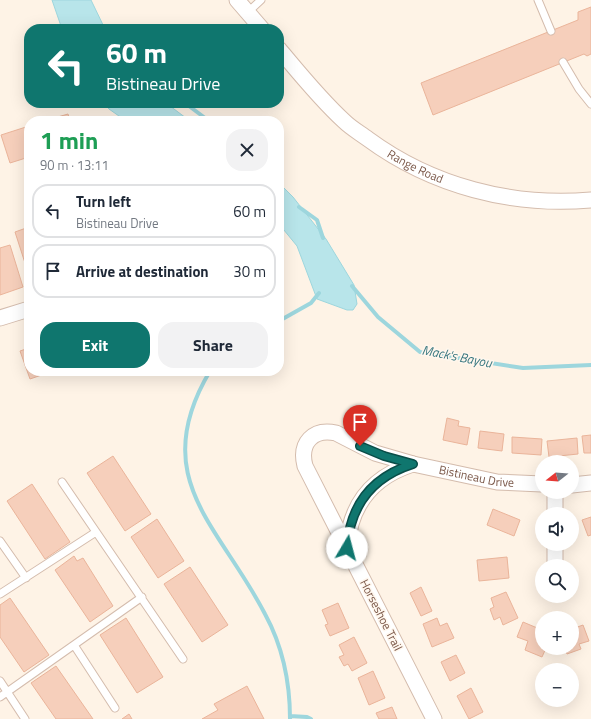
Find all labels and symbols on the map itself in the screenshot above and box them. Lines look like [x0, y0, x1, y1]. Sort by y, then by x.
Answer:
street label: Range Road [384, 144, 446, 188]
water label: Mack's Bayou [420, 339, 495, 373]
pin [343, 405, 377, 446]
north arrow [535, 455, 579, 499]
street label: Bistineau Drive [437, 460, 515, 492]
position arrow [326, 527, 368, 569]
street label: Horseshoe Trail [355, 576, 408, 654]

